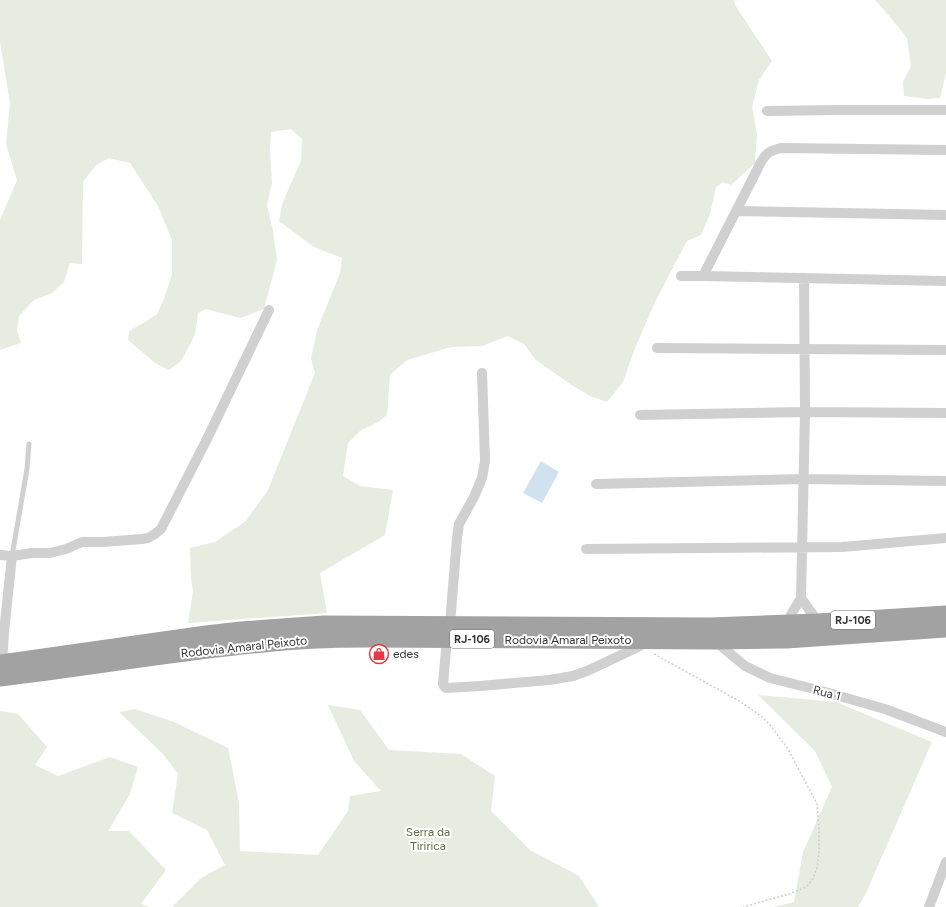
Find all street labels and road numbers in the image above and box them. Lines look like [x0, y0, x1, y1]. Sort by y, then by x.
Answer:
road number: RJ-106 [831, 611, 875, 629]
road number: RJ-106 [450, 630, 494, 648]
street label: Rodovia Amaral Peixoto [180, 633, 308, 661]
street label: Rodovia Amaral Peixoto [505, 633, 631, 647]
street label: Rua 1 [812, 683, 842, 703]

